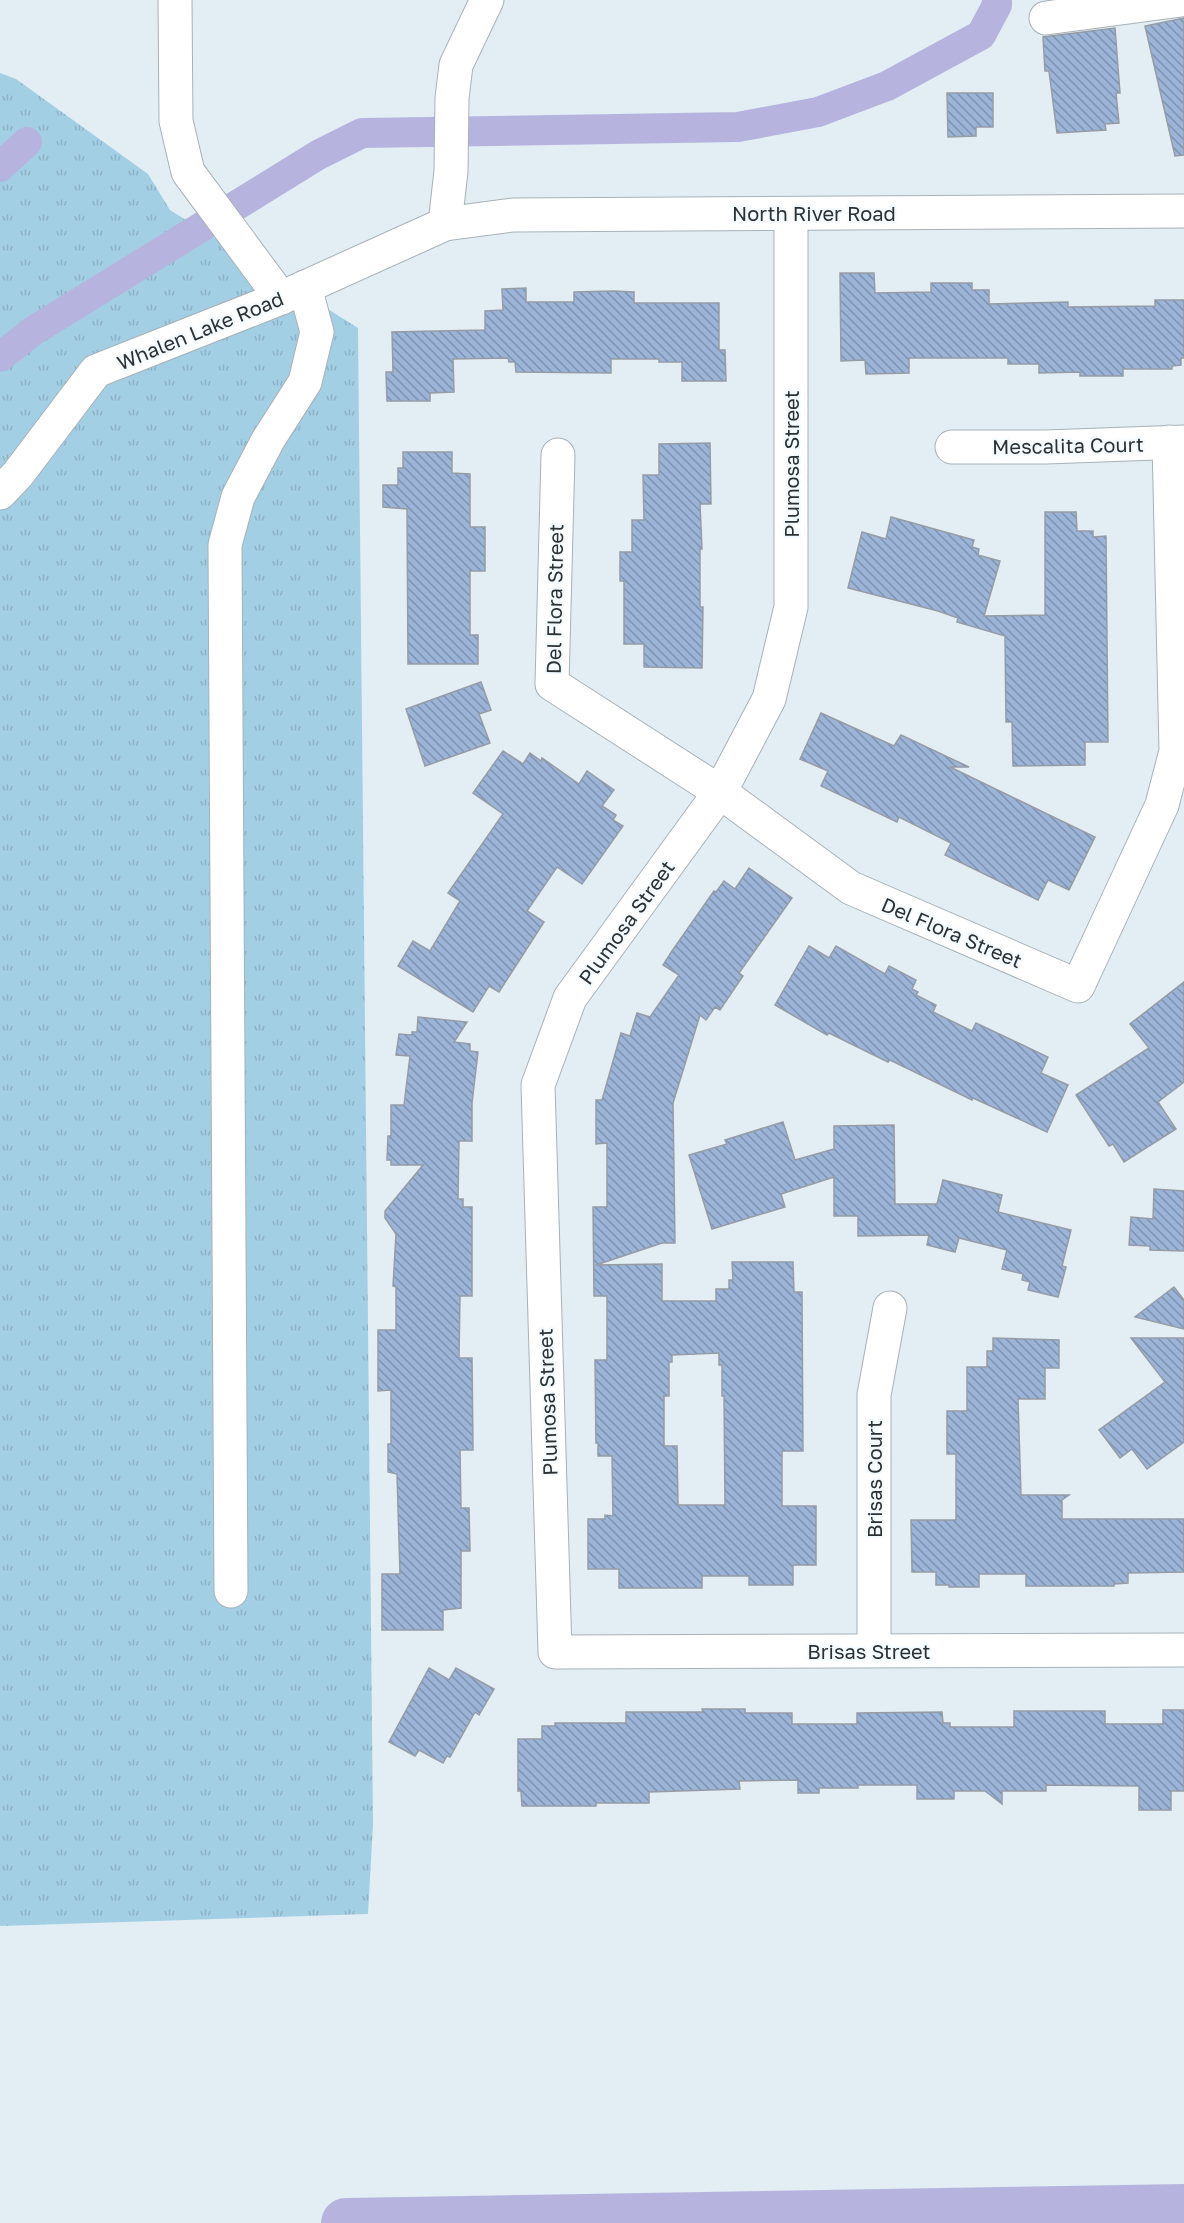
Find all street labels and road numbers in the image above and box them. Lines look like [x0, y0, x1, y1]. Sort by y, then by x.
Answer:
street label: North River Road [732, 201, 896, 225]
street label: Whalen Lake Road [113, 286, 287, 374]
street label: Plumosa Street [779, 390, 803, 538]
street label: Mescalita Court [992, 432, 1144, 458]
street label: Del Flora Street [541, 524, 567, 674]
street label: Plumosa Street [573, 855, 679, 989]
street label: Del Flora Street [878, 892, 1026, 972]
street label: Plumosa Street [532, 1328, 562, 1476]
street label: Brisas Court [862, 1420, 886, 1538]
street label: Brisas Street [807, 1639, 931, 1663]

